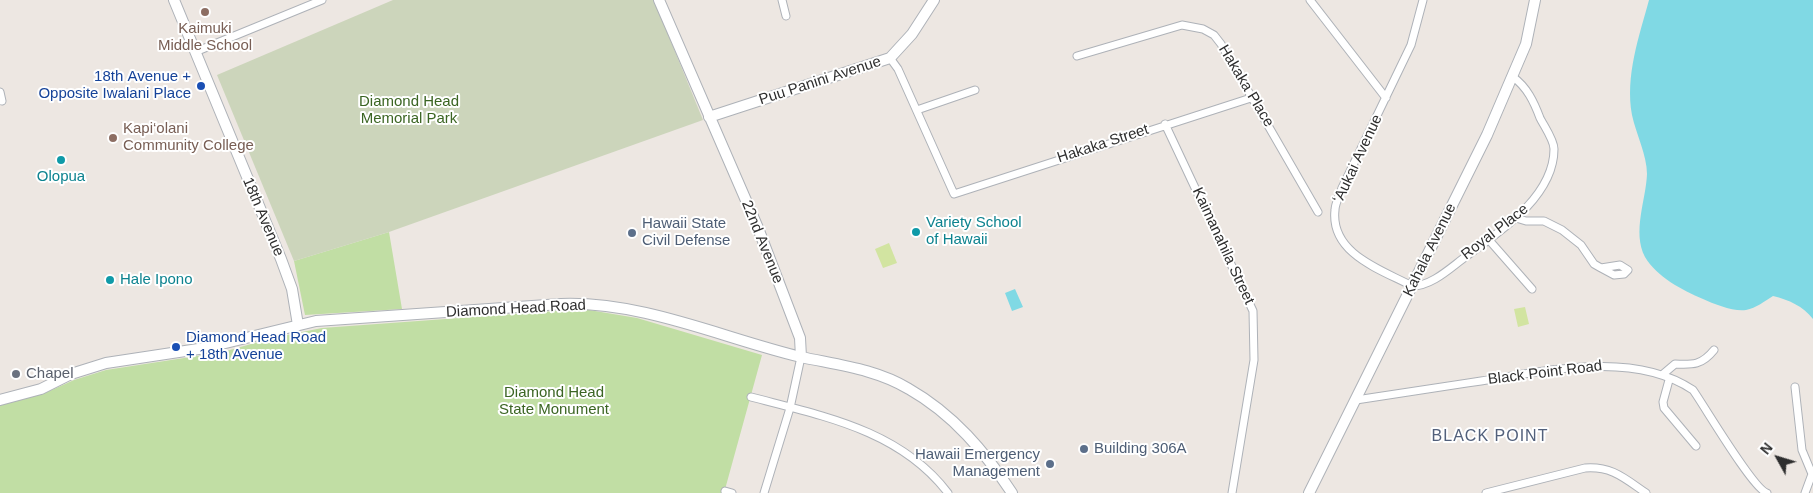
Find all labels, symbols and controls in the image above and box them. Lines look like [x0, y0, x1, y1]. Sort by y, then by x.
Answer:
marker: Kaimuki Middle School [199, 6, 211, 18]
place label: Kaimuki Middle School [158, 20, 252, 55]
street label: Hakaka Place [1214, 42, 1278, 130]
street label: Puu Panini Avenue [757, 53, 883, 109]
place label: 18th Avenue + Opposite Iwalani Place [38, 68, 191, 103]
marker: 18th Avenue + Opposite Iwalani Place [195, 80, 207, 92]
park label: Diamond Head Memorial Park [359, 93, 459, 128]
street label: ʻAukai Avenue [1330, 112, 1386, 206]
place label: Kapi‘olani Community College [123, 120, 254, 155]
street label: Hakaka Street [1055, 121, 1151, 167]
marker: Kapi‘olani Community College [107, 132, 119, 144]
marker: Olopua [55, 154, 67, 166]
place label: Olopua [37, 168, 85, 186]
street label: 18th Avenue [238, 175, 288, 259]
street label: Kaimanahila Street [1188, 185, 1258, 307]
street label: 22nd Avenue [737, 198, 787, 286]
street label: Kahala Avenue [1400, 200, 1460, 300]
street label: Royal Place [1458, 200, 1532, 264]
place label: Variety School of Hawaii [926, 214, 1022, 249]
place label: Hawaii State Civil Defense [642, 215, 730, 250]
marker: Variety School of Hawaii [910, 226, 922, 238]
marker: Hawaii State Civil Defense [626, 227, 638, 239]
place label: Hale Ipono [120, 271, 193, 289]
marker: Hale Ipono [104, 274, 116, 286]
street label: Diamond Head Road [446, 296, 586, 322]
place label: Diamond Head Road + 18th Avenue [186, 329, 326, 364]
marker: Diamond Head Road + 18th Avenue [170, 341, 182, 353]
street label: Black Point Road [1487, 357, 1603, 389]
place label: Chapel [26, 365, 74, 383]
marker: Chapel [10, 368, 22, 380]
park label: Diamond Head State Monument [499, 384, 609, 419]
district label: BLACK POINT [1430, 427, 1550, 447]
north arrow [1753, 433, 1803, 483]
place label: Building 306A [1094, 440, 1187, 458]
text: N [1757, 440, 1776, 458]
marker: Building 306A [1078, 443, 1090, 455]
place label: Hawaii Emergency Management [915, 446, 1040, 481]
marker: Hawaii Emergency Management [1044, 458, 1056, 470]

